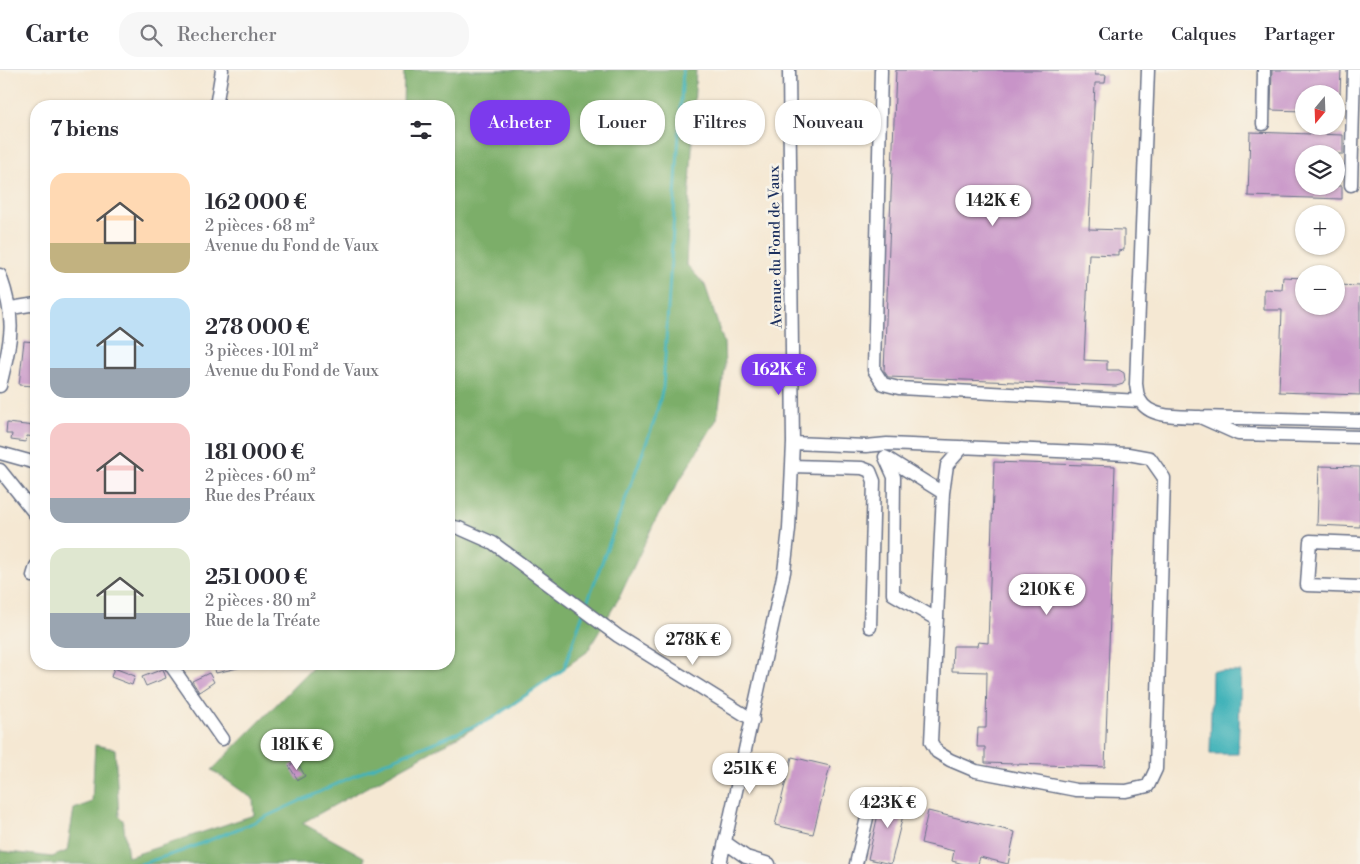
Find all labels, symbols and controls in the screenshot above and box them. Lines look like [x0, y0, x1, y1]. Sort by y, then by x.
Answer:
search box [119, 12, 469, 57]
text: Carte [25, 20, 89, 50]
icon: search [137, 21, 165, 49]
text: Rechercher [177, 23, 277, 47]
text: Carte [1098, 23, 1143, 46]
text: Calques [1171, 23, 1236, 46]
text: Partager [1264, 23, 1335, 46]
north arrow [1295, 85, 1345, 135]
map controls [1295, 85, 1345, 315]
chip: Acheter [470, 100, 570, 145]
chip: Louer [580, 100, 665, 145]
chip: Filtres [675, 100, 765, 145]
chip: Nouveau [775, 100, 881, 145]
icon: filters [407, 116, 435, 144]
text: 7 biens [50, 117, 119, 143]
button: layers [1295, 145, 1345, 195]
street label: Avenue du Fond de Vaux [765, 165, 786, 330]
pin: 142K € [952, 184, 1034, 227]
text: 162 000 € [205, 190, 307, 216]
text: 142K € [966, 191, 1020, 211]
icon: home [90, 193, 150, 253]
button: + [1295, 205, 1345, 255]
text: 2 pièces · 68 m² [205, 216, 315, 236]
text: Avenue du Fond de Vaux [205, 236, 379, 256]
button: − [1295, 265, 1345, 315]
text: 278 000 € [205, 315, 310, 341]
icon: home [90, 318, 150, 378]
text: 3 pièces · 101 m² [205, 341, 318, 361]
pin: 162K € [738, 354, 820, 396]
text: 162K € [752, 360, 806, 380]
text: Avenue du Fond de Vaux [205, 361, 379, 381]
text: 181 000 € [205, 440, 304, 466]
icon: home [90, 443, 150, 503]
text: 2 pièces · 60 m² [205, 466, 316, 486]
text: Rue des Préaux [205, 486, 315, 506]
text: 251 000 € [205, 565, 307, 591]
icon: home [90, 568, 150, 628]
pin: 210K € [1006, 574, 1088, 616]
text: 210K € [1020, 580, 1074, 600]
text: 2 pièces · 80 m² [205, 591, 316, 611]
text: Rue de la Tréate [205, 611, 320, 631]
pin: 278K € [652, 624, 734, 666]
text: 278K € [665, 630, 721, 650]
pin: 181K € [256, 728, 338, 771]
text: 181K € [272, 735, 323, 755]
pin: 251K € [709, 752, 791, 795]
text: 251K € [723, 759, 777, 779]
pin: 423K € [847, 786, 929, 829]
text: 423K € [860, 793, 916, 813]

